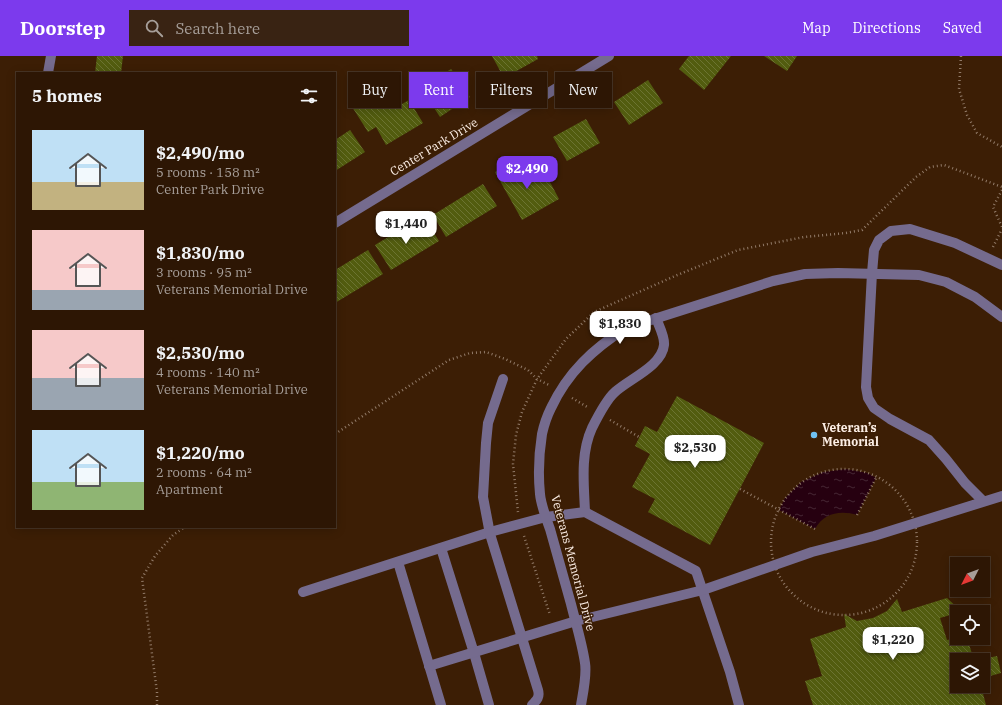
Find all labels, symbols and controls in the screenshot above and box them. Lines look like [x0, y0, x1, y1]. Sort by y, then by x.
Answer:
search box [129, 10, 409, 46]
text: Doorstep [20, 16, 105, 40]
icon: search [143, 17, 165, 39]
text: Search here [175, 19, 260, 38]
text: Map [802, 19, 831, 37]
text: Directions [853, 19, 921, 37]
text: Saved [943, 19, 982, 37]
chip: Buy [348, 72, 401, 108]
chip: Rent [409, 72, 468, 108]
chip: Filters [476, 72, 547, 108]
chip: New [555, 72, 612, 108]
text: 5 homes [32, 85, 102, 107]
icon: filters [298, 85, 320, 107]
street label: Center Park Drive [387, 114, 480, 179]
text: $2,490/mo [156, 142, 245, 164]
icon: home [64, 146, 112, 194]
pin: $2,490 [494, 156, 560, 190]
text: $2,490 [506, 160, 548, 177]
text: 5 rooms · 158 m² [156, 164, 260, 181]
text: Center Park Drive [156, 181, 264, 198]
pin: $1,440 [373, 211, 439, 245]
text: $1,440 [385, 215, 427, 232]
text: $1,830/mo [156, 242, 245, 264]
icon: home [64, 246, 112, 294]
text: 3 rooms · 95 m² [156, 264, 252, 281]
text: Veterans Memorial Drive [156, 281, 308, 298]
pin: $1,830 [587, 311, 653, 345]
text: $1,830 [599, 315, 641, 332]
text: $2,530/mo [156, 342, 245, 364]
icon: home [64, 346, 112, 394]
text: 4 rooms · 140 m² [156, 364, 260, 381]
text: Veterans Memorial Drive [156, 381, 308, 398]
place label: Veteran’s Memorial [822, 420, 879, 449]
marker: Veteran’s Memorial [809, 430, 819, 440]
pin: $2,530 [662, 435, 728, 469]
text: $2,530 [674, 439, 716, 456]
text: $1,220/mo [156, 442, 245, 464]
icon: home [64, 446, 112, 494]
text: 2 rooms · 64 m² [156, 464, 252, 481]
text: Apartment [156, 481, 223, 498]
street label: Veterans Memorial Drive [548, 493, 599, 632]
north arrow [950, 557, 990, 597]
map controls [950, 557, 990, 693]
button: locate [950, 605, 990, 645]
pin: $1,220 [860, 627, 926, 661]
text: $1,220 [872, 631, 914, 648]
button: layers [950, 653, 990, 693]

